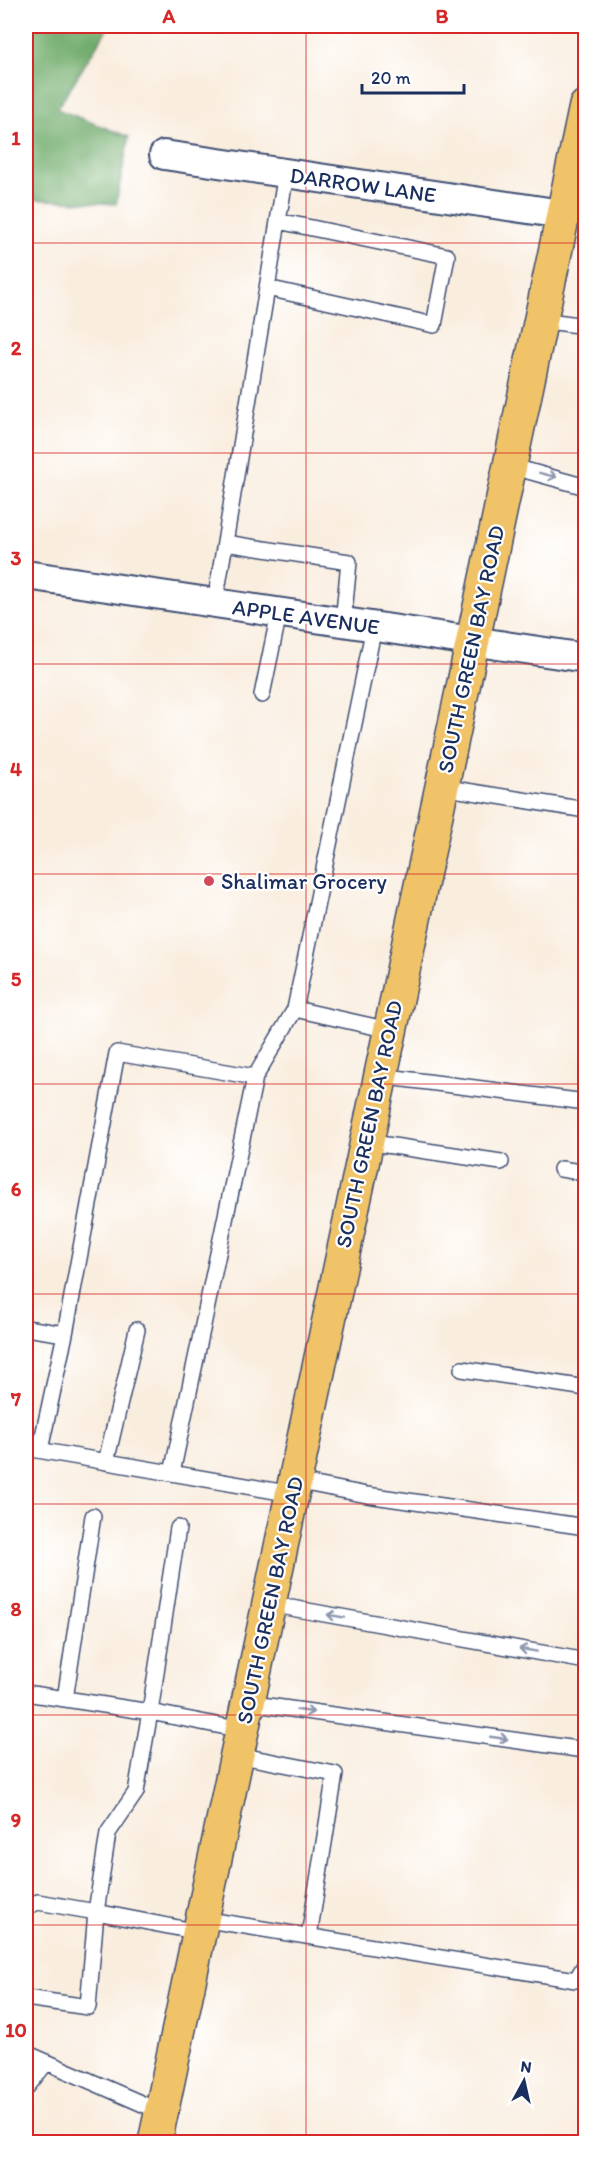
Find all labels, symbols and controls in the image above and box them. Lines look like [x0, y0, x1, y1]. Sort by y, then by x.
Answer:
text: A [162, 4, 176, 28]
text: B [436, 4, 449, 28]
scale bar [362, 57, 464, 95]
text: 20 m [371, 67, 411, 89]
text: 1 [11, 126, 21, 150]
street label: DARROW LANE [288, 161, 438, 209]
text: 2 [11, 336, 22, 360]
one-way arrow [538, 470, 557, 482]
street label: SOUTH GREEN BAY ROAD [432, 523, 510, 775]
text: 3 [11, 546, 22, 570]
street label: APPLE AVENUE [231, 593, 381, 641]
text: 4 [10, 757, 22, 781]
place label: Shalimar Grocery [221, 868, 387, 895]
marker: Shalimar Grocery [202, 874, 216, 888]
text: 5 [11, 967, 22, 991]
street label: SOUTH GREEN BAY ROAD [330, 998, 408, 1250]
text: 6 [11, 1177, 22, 1201]
text: 7 [10, 1387, 21, 1411]
street label: SOUTH GREEN BAY ROAD [231, 1474, 309, 1726]
text: 8 [11, 1597, 22, 1621]
one-way arrow [327, 1610, 346, 1621]
one-way arrow [519, 1645, 538, 1656]
one-way arrow [295, 1706, 315, 1717]
one-way arrow [488, 1733, 508, 1744]
text: 9 [11, 1808, 21, 1832]
text: 10 [5, 2018, 27, 2042]
north arrow [494, 2051, 554, 2111]
text: N [519, 2056, 533, 2077]

